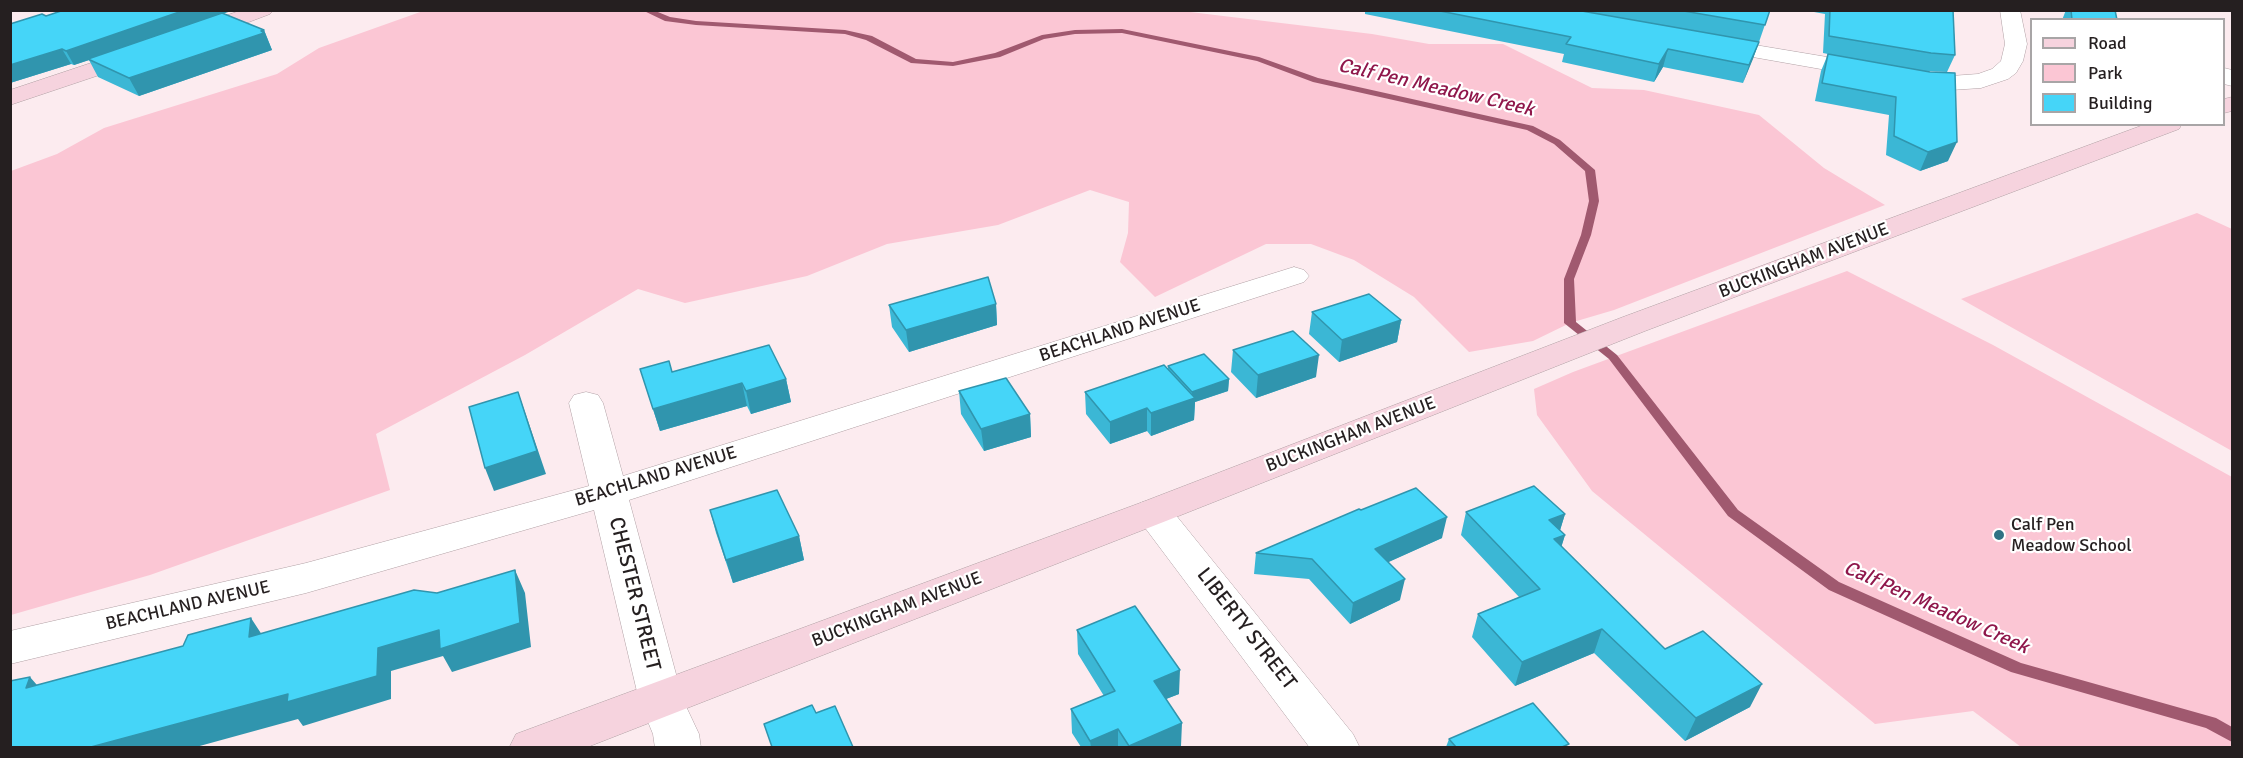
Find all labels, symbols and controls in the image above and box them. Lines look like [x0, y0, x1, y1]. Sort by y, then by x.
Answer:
legend [2030, 18, 2225, 126]
text: Road [2088, 32, 2127, 54]
water label: Calf Pen Meadow Creek [1336, 54, 1536, 122]
text: Park [2088, 62, 2123, 84]
text: Building [2088, 92, 2152, 114]
street label: BUCKINGHAM AVENUE [1716, 219, 1892, 303]
street label: BEACHLAND AVENUE [1037, 295, 1203, 367]
street label: BUCKINGHAM AVENUE [1263, 393, 1439, 477]
street label: BEACHLAND AVENUE [573, 442, 739, 512]
place label: Calf Pen Meadow School [2011, 514, 2132, 556]
street label: CHESTER STREET [603, 515, 665, 673]
marker: Calf Pen Meadow School [1992, 528, 2006, 542]
water label: Calf Pen Meadow Creek [1840, 556, 2032, 660]
street label: LIBERTY STREET [1191, 563, 1301, 695]
street label: BUCKINGHAM AVENUE [809, 568, 985, 652]
street label: BEACHLAND AVENUE [104, 577, 272, 635]

